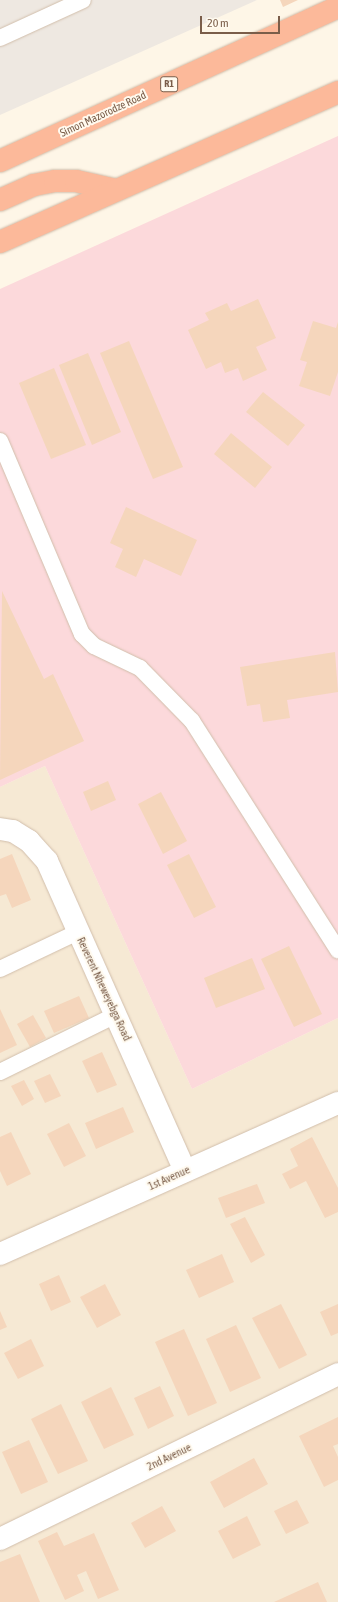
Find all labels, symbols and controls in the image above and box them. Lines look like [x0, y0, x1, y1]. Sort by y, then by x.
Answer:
scale bar [202, 8, 282, 34]
text: 20 m [207, 16, 229, 30]
road number: R1 [160, 76, 178, 92]
street label: Simon Mazorodze Road [58, 88, 148, 140]
street label: Reverent Nheweyebga Road [74, 935, 134, 1043]
street label: 1st Avenue [146, 1163, 192, 1193]
street label: 2nd Avenue [145, 1441, 193, 1473]

